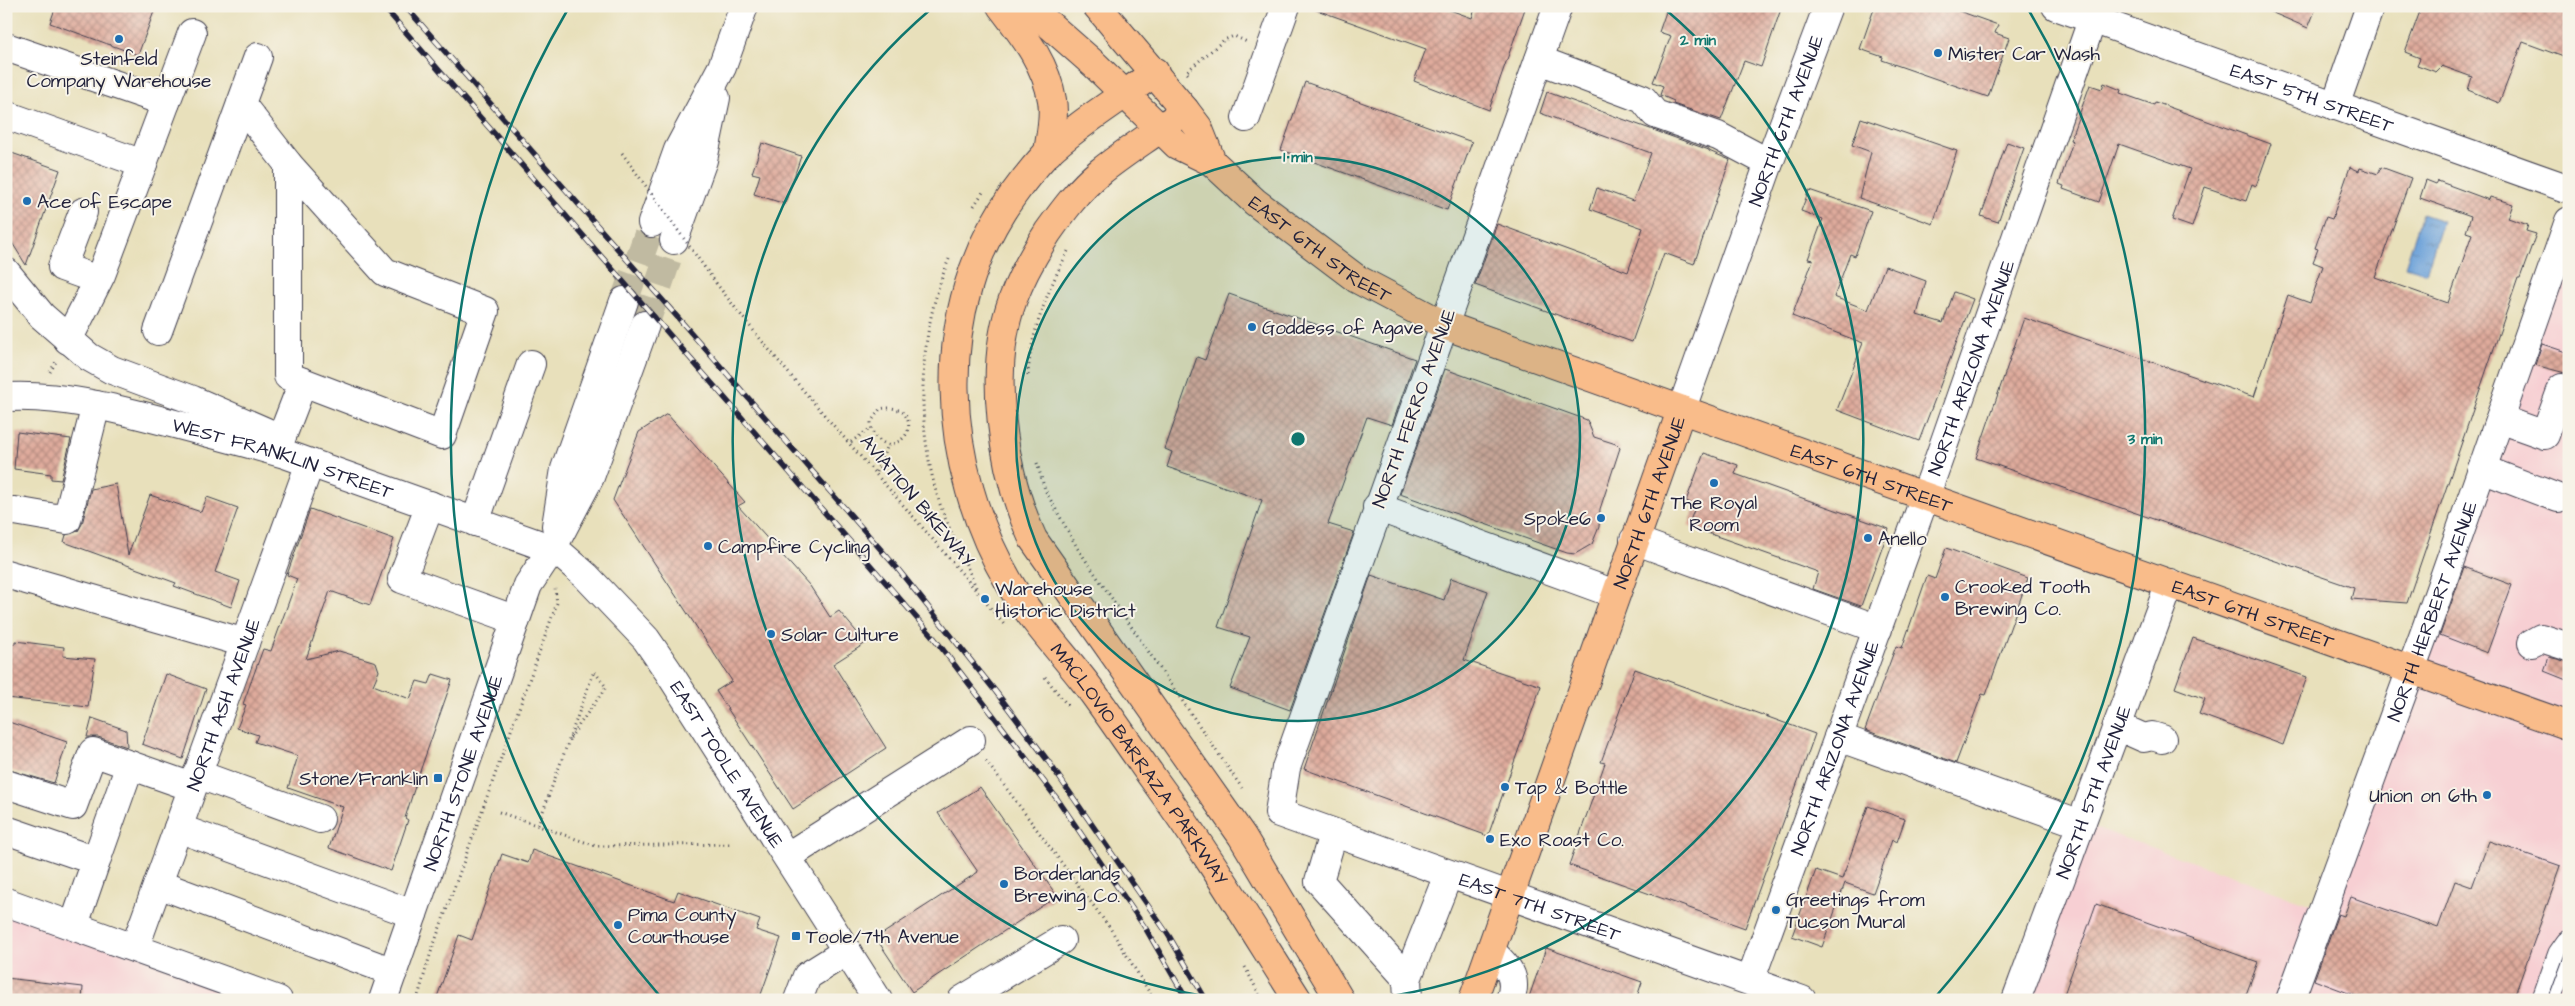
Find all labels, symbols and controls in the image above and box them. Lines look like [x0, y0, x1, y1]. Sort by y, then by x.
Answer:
text: 2 min [1679, 30, 1717, 51]
street label: NORTH 6TH AVENUE [1743, 31, 1831, 210]
marker: Steinfeld Company Warehouse [113, 33, 125, 45]
place label: Mister Car Wash [1948, 41, 2100, 68]
place label: Steinfeld Company Warehouse [27, 46, 211, 96]
marker: Mister Car Wash [1932, 47, 1944, 59]
street label: EAST 5TH STREET [2226, 57, 2397, 140]
text: 1 min [1283, 147, 1313, 168]
place label: Ace of Escape [37, 189, 172, 216]
street label: EAST 6TH STREET [1242, 190, 1396, 310]
marker: Ace of Escape [21, 195, 33, 207]
street label: NORTH ARIZONA AVENUE [1922, 257, 2022, 479]
street label: NORTH FERRO AVENUE [1366, 305, 1463, 512]
place label: Goddess of Agave [1262, 315, 1424, 343]
marker: Goddess of Agave [1246, 321, 1258, 333]
street label: WEST FRANKLIN STREET [169, 412, 397, 507]
street label: NORTH 6TH AVENUE [1607, 413, 1693, 593]
street label: AVIATION BIKEWAY [853, 429, 980, 573]
text: 3 min [2126, 429, 2163, 450]
centre of rings [1289, 430, 1307, 448]
street label: EAST 6TH STREET [1787, 438, 1956, 520]
marker: The Royal Room [1708, 477, 1720, 489]
place label: The Royal Room [1671, 490, 1757, 539]
street label: NORTH HERBERT AVENUE [2381, 498, 2485, 726]
place label: Spoke6 [1524, 506, 1591, 533]
marker: Spoke6 [1595, 512, 1607, 524]
place label: Anello [1878, 526, 1927, 553]
marker: Anello [1862, 532, 1874, 544]
place label: Campfire Cycling [718, 534, 870, 562]
marker: Campfire Cycling [702, 540, 714, 552]
place label: Crooked Tooth Brewing Co. [1955, 574, 2091, 624]
street label: EAST 6TH STREET [2168, 574, 2338, 656]
place label: Warehouse Historic District [995, 576, 1136, 625]
marker: Crooked Tooth Brewing Co. [1939, 591, 1951, 603]
marker: Warehouse Historic District [979, 593, 991, 605]
street label: NORTH ASH AVENUE [181, 615, 268, 795]
place label: Solar Culture [781, 622, 899, 649]
marker: Solar Culture [765, 628, 777, 640]
street label: NORTH ARIZONA AVENUE [1785, 637, 1887, 859]
street label: MACLOVIO BARRAZA PARKWAY [1043, 638, 1234, 891]
street label: NORTH STONE AVENUE [417, 671, 511, 875]
street label: EAST TOOLE AVENUE [663, 676, 790, 854]
street label: NORTH 5TH AVENUE [2050, 702, 2139, 883]
place label: Stone/Franklin [299, 766, 428, 793]
marker: Stone/Franklin [432, 772, 444, 784]
place label: Tap & Bottle [1515, 775, 1628, 802]
marker: Tap & Bottle [1499, 781, 1511, 793]
place label: Union on 6th [2369, 783, 2478, 810]
marker: Union on 6th [2481, 789, 2493, 801]
place label: Exo Roast Co. [1500, 827, 1624, 854]
marker: Exo Roast Co. [1484, 833, 1496, 845]
place label: Borderlands Brewing Co. [1014, 861, 1121, 911]
street label: EAST 7TH STREET [1455, 867, 1624, 949]
marker: Borderlands Brewing Co. [998, 878, 1010, 890]
place label: Greetings from Tucson Mural [1786, 887, 1925, 936]
place label: Pima County Courthouse [628, 902, 737, 951]
marker: Greetings from Tucson Mural [1770, 904, 1782, 916]
marker: Pima County Courthouse [612, 919, 624, 931]
place label: Toole/7th Avenue [806, 924, 959, 951]
marker: Toole/7th Avenue [790, 930, 802, 942]

